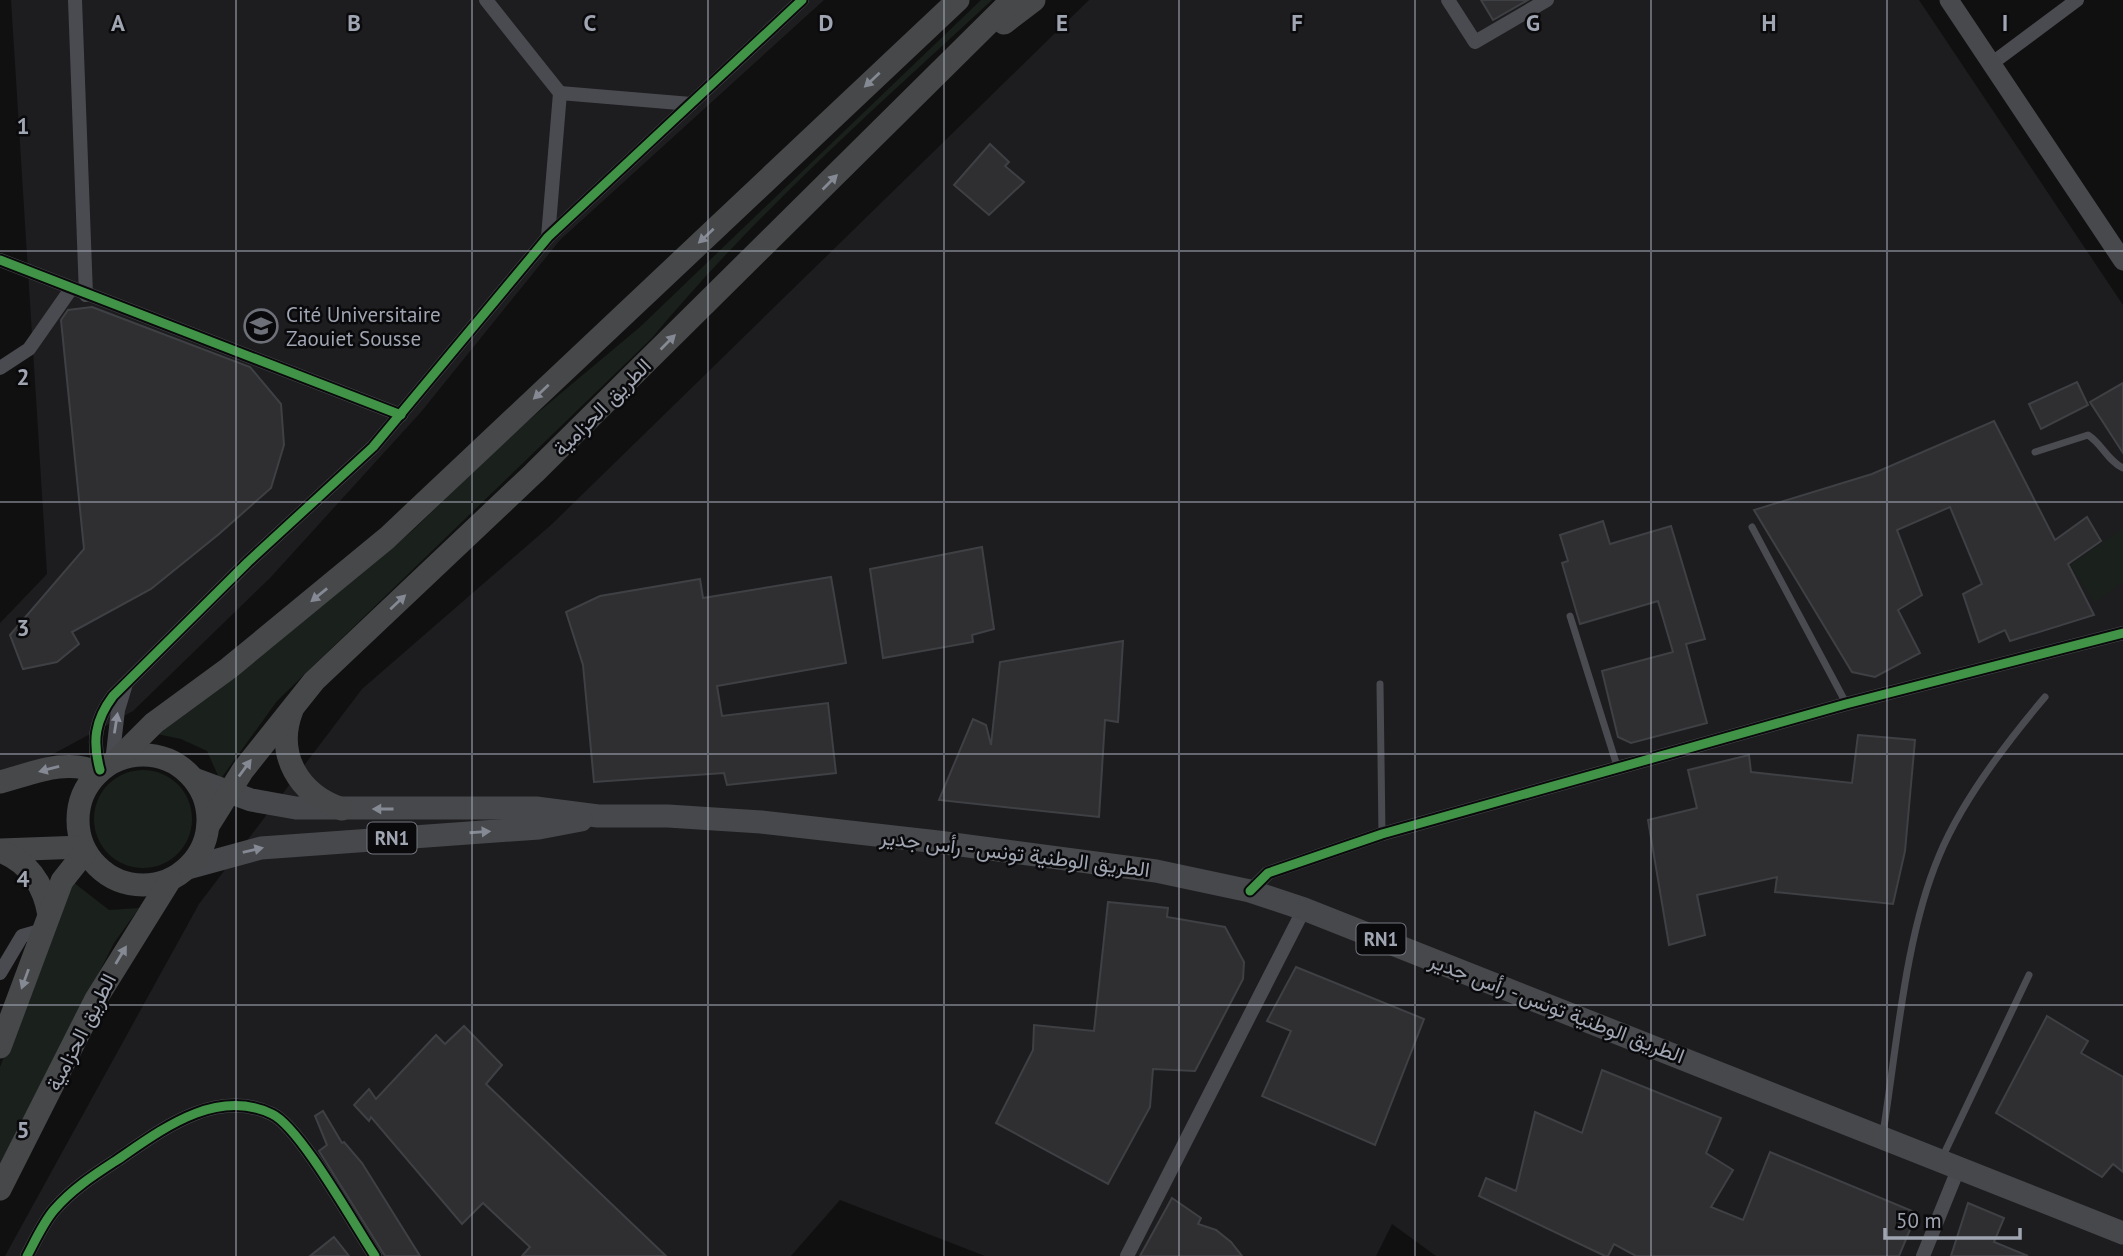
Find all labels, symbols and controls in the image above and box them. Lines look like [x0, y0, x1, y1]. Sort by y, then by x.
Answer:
text: A [111, 8, 125, 37]
text: B [347, 8, 361, 37]
text: C [584, 8, 597, 37]
text: D [819, 8, 833, 37]
text: E [1056, 8, 1068, 37]
text: F [1291, 8, 1303, 37]
text: G [1526, 8, 1540, 37]
text: H [1762, 8, 1776, 37]
text: I [2002, 8, 2008, 37]
one-way arrow [863, 71, 880, 88]
text: 1 [16, 111, 30, 140]
one-way arrow [821, 173, 838, 190]
one-way arrow [697, 228, 715, 244]
place label: Cité Universitaire Zaouiet Sousse [286, 301, 441, 352]
school or university icon: Cité Universitaire Zaouiet Sousse [242, 307, 280, 345]
one-way arrow [659, 333, 676, 350]
street label: الطريق الحزامية [547, 352, 657, 462]
text: 2 [16, 362, 30, 391]
one-way arrow [533, 384, 550, 400]
one-way arrow [311, 588, 329, 603]
one-way arrow [389, 594, 406, 610]
text: 3 [16, 613, 30, 642]
one-way arrow [111, 712, 122, 734]
one-way arrow [238, 759, 252, 778]
one-way arrow [38, 764, 60, 775]
one-way arrow [372, 803, 394, 815]
road number: RN1 [368, 822, 416, 853]
street label: الطريق الوطنية تونس - رأس جدير [878, 823, 1151, 883]
one-way arrow [469, 826, 491, 837]
one-way arrow [242, 844, 264, 855]
text: 4 [16, 864, 30, 893]
road number: RN1 [1356, 923, 1406, 954]
one-way arrow [115, 945, 128, 964]
street label: الطريق الوطنية تونس - رأس جدير [1425, 946, 1689, 1069]
one-way arrow [19, 968, 30, 989]
street label: الطريق الحزامية [40, 969, 122, 1095]
text: 5 [16, 1115, 30, 1144]
scale bar [1885, 1196, 2020, 1240]
text: 50 m [1896, 1207, 1942, 1234]

